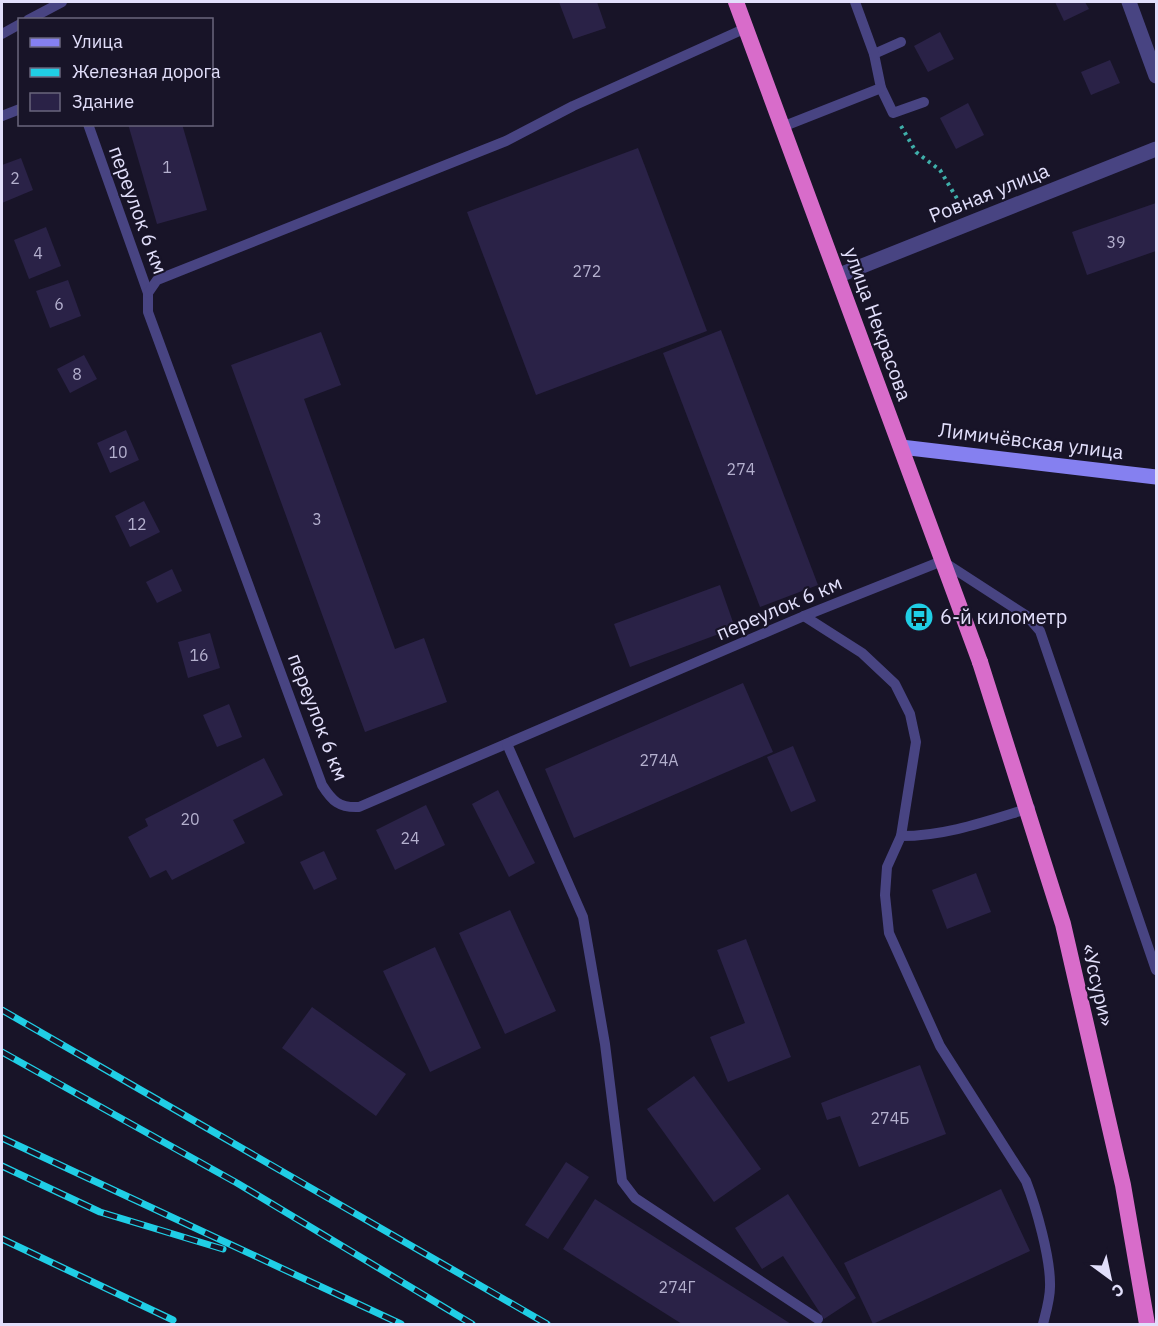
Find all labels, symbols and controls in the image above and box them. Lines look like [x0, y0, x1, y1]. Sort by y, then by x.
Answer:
legend [18, 18, 213, 126]
text: Улица [72, 30, 123, 53]
text: Железная дорога [72, 60, 221, 83]
text: Здание [72, 90, 134, 113]
street label: переулок 6 км [103, 142, 174, 278]
street label: Ровная улица [925, 156, 1053, 229]
house number: 1 [162, 157, 172, 177]
house number: 2 [10, 168, 20, 188]
house number: 39 [1106, 232, 1126, 252]
house number: 4 [33, 243, 43, 263]
street label: улица Некрасова [838, 243, 919, 405]
house number: 272 [573, 261, 601, 281]
house number: 6 [54, 294, 64, 314]
house number: 8 [72, 364, 82, 384]
street label: Лимичёвская улица [937, 416, 1126, 465]
house number: 10 [108, 442, 128, 462]
house number: 274 [727, 459, 755, 479]
house number: 3 [312, 509, 322, 529]
house number: 12 [127, 514, 147, 534]
street label: переулок 6 км [712, 569, 846, 646]
bus stop icon: 6-й километр [903, 601, 935, 633]
place label: 6-й километр [940, 603, 1067, 630]
house number: 16 [189, 645, 209, 665]
street label: переулок 6 км [282, 649, 355, 784]
house number: 274А [639, 750, 679, 770]
house number: 20 [180, 809, 200, 829]
house number: 24 [400, 828, 420, 848]
street label: «Уссури» [1076, 941, 1121, 1029]
house number: 274Б [871, 1108, 909, 1128]
north arrow [1080, 1248, 1140, 1308]
house number: 274Г [659, 1277, 695, 1297]
text: С [1108, 1279, 1128, 1302]

